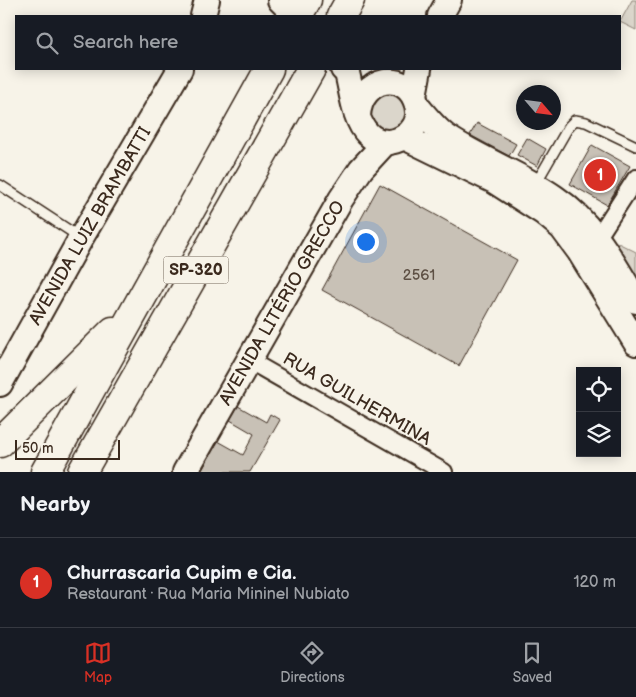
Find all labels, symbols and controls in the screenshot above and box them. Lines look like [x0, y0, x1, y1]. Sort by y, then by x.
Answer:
search box [15, 15, 621, 70]
icon: search [33, 29, 61, 57]
text: Search here [73, 31, 178, 54]
north arrow [516, 85, 561, 130]
street label: AVENIDA LUIZ BRAMBATTI [25, 123, 155, 329]
pin: 1 [584, 156, 616, 194]
street label: AVENIDA LITÉRIO GRECCO [213, 196, 349, 409]
your location [353, 229, 379, 255]
road number: SP-320 [164, 256, 228, 284]
house number: 2561 [403, 266, 435, 285]
street label: RUA GUILHERMINA [279, 348, 435, 450]
map controls [576, 367, 621, 457]
button: locate [576, 367, 621, 412]
button: layers [576, 412, 621, 457]
scale bar [15, 437, 120, 460]
text: 50 m [22, 440, 54, 457]
text: Nearby [20, 492, 90, 517]
text: Churrascaria Cupim e Cia. [67, 562, 296, 585]
text: 1 [33, 573, 39, 592]
text: 120 m [573, 573, 616, 592]
text: Restaurant · Rua Maria Mininel Nubiato [67, 585, 349, 604]
tab: Map [84, 639, 112, 686]
tab: Directions [280, 639, 345, 686]
tab: Saved [513, 639, 552, 686]

